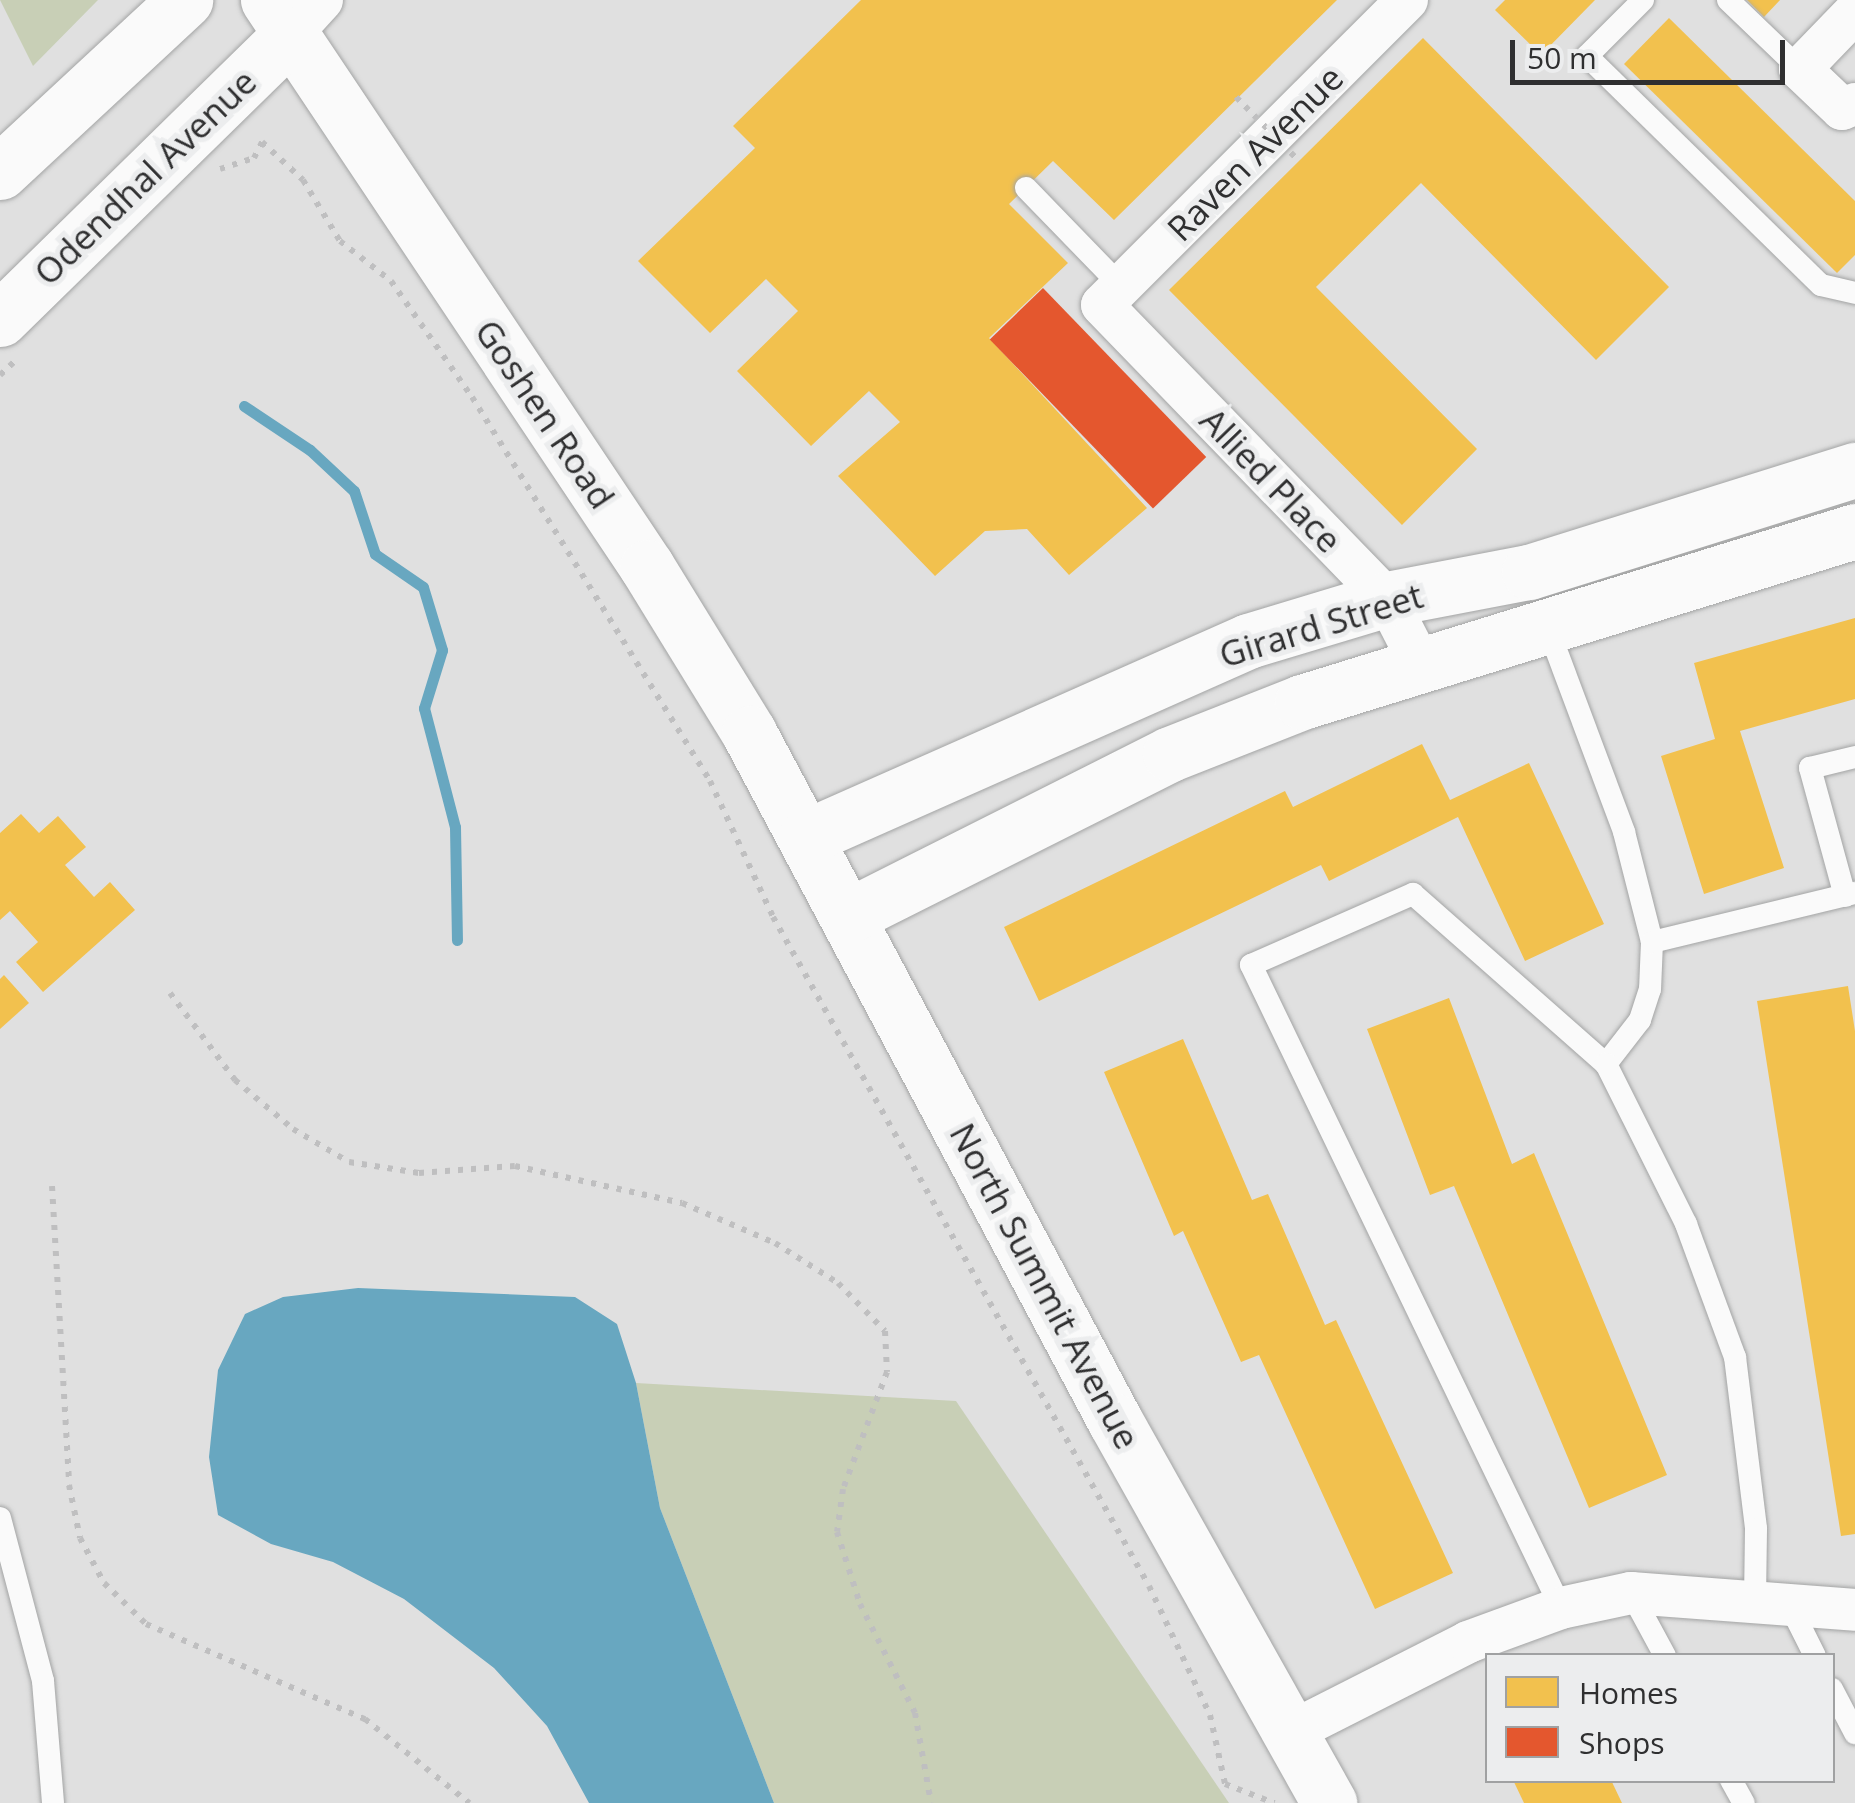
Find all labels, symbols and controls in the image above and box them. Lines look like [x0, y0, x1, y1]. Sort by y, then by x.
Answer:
scale bar [1515, 20, 1790, 82]
text: 50 m [1527, 37, 1597, 78]
street label: Raven Avenue [1159, 57, 1351, 249]
street label: Odendhal Avenue [25, 61, 265, 293]
street label: Goshen Road [467, 312, 623, 516]
street label: Allied Place [1192, 399, 1350, 561]
street label: Girard Street [1214, 574, 1428, 676]
street label: North Summit Avenue [941, 1116, 1149, 1456]
legend [1485, 1653, 1835, 1783]
text: Homes [1579, 1672, 1678, 1713]
text: Shops [1579, 1722, 1665, 1763]

